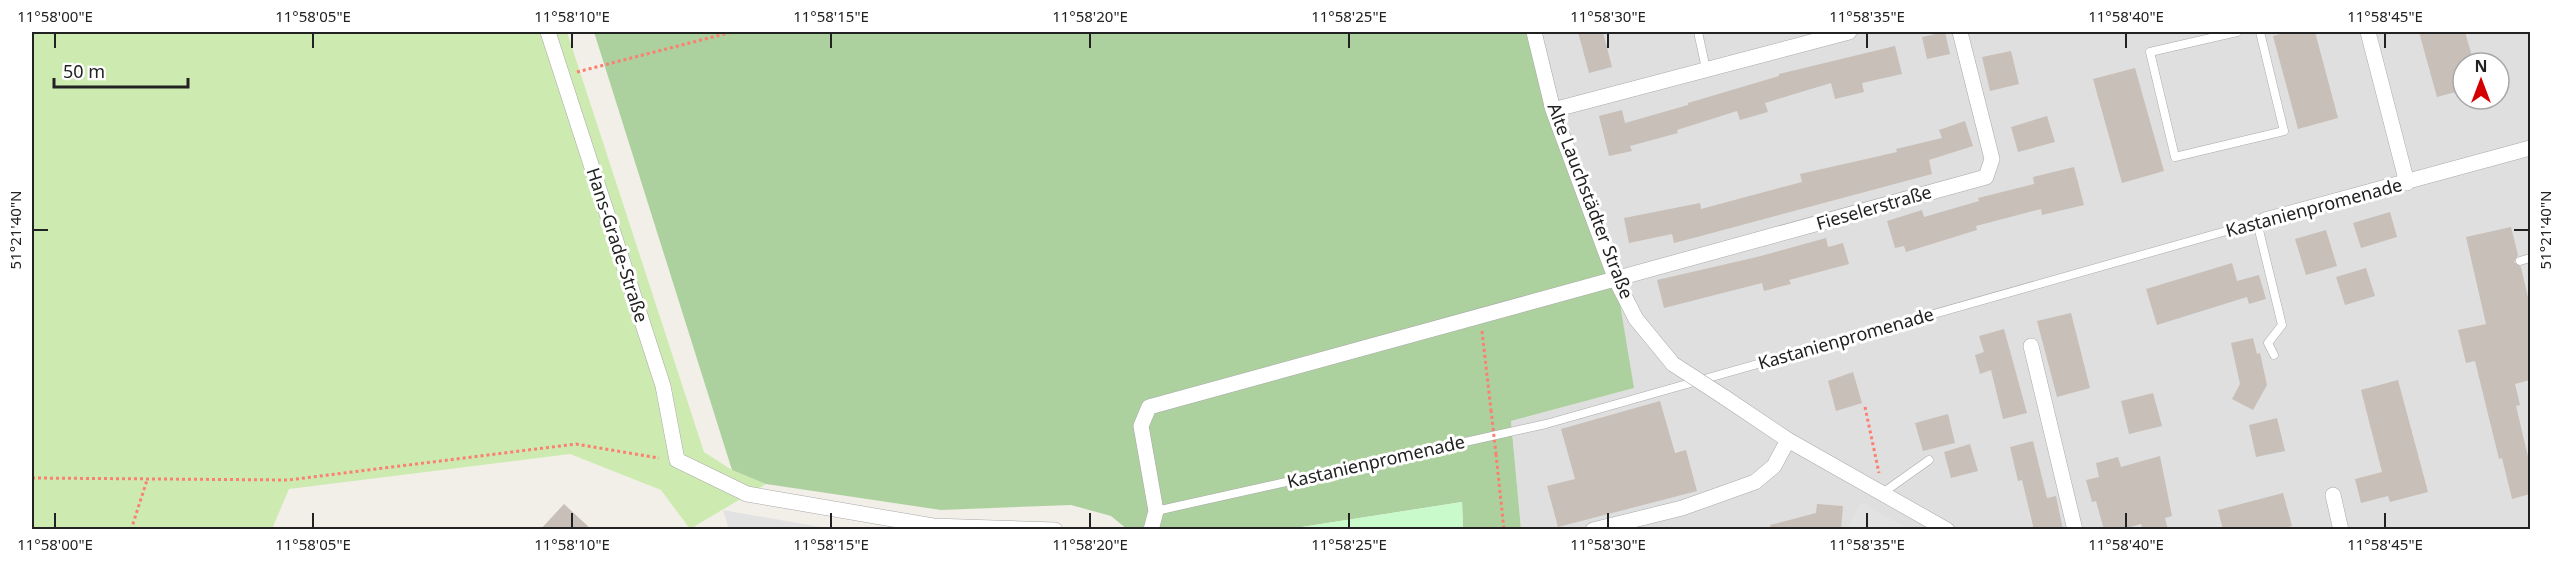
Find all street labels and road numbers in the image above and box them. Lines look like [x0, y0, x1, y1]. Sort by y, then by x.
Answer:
street label: Alte Lauchstädter Straße [1542, 99, 1639, 302]
street label: Hans-Grade-Straße [582, 164, 654, 325]
street label: Kastanienpromenade [2223, 172, 2405, 242]
street label: Fieselerstraße [1813, 179, 1934, 235]
street label: Kastanienpromenade [1755, 301, 1936, 375]
street label: Kastanienpromenade [1284, 429, 1467, 493]

